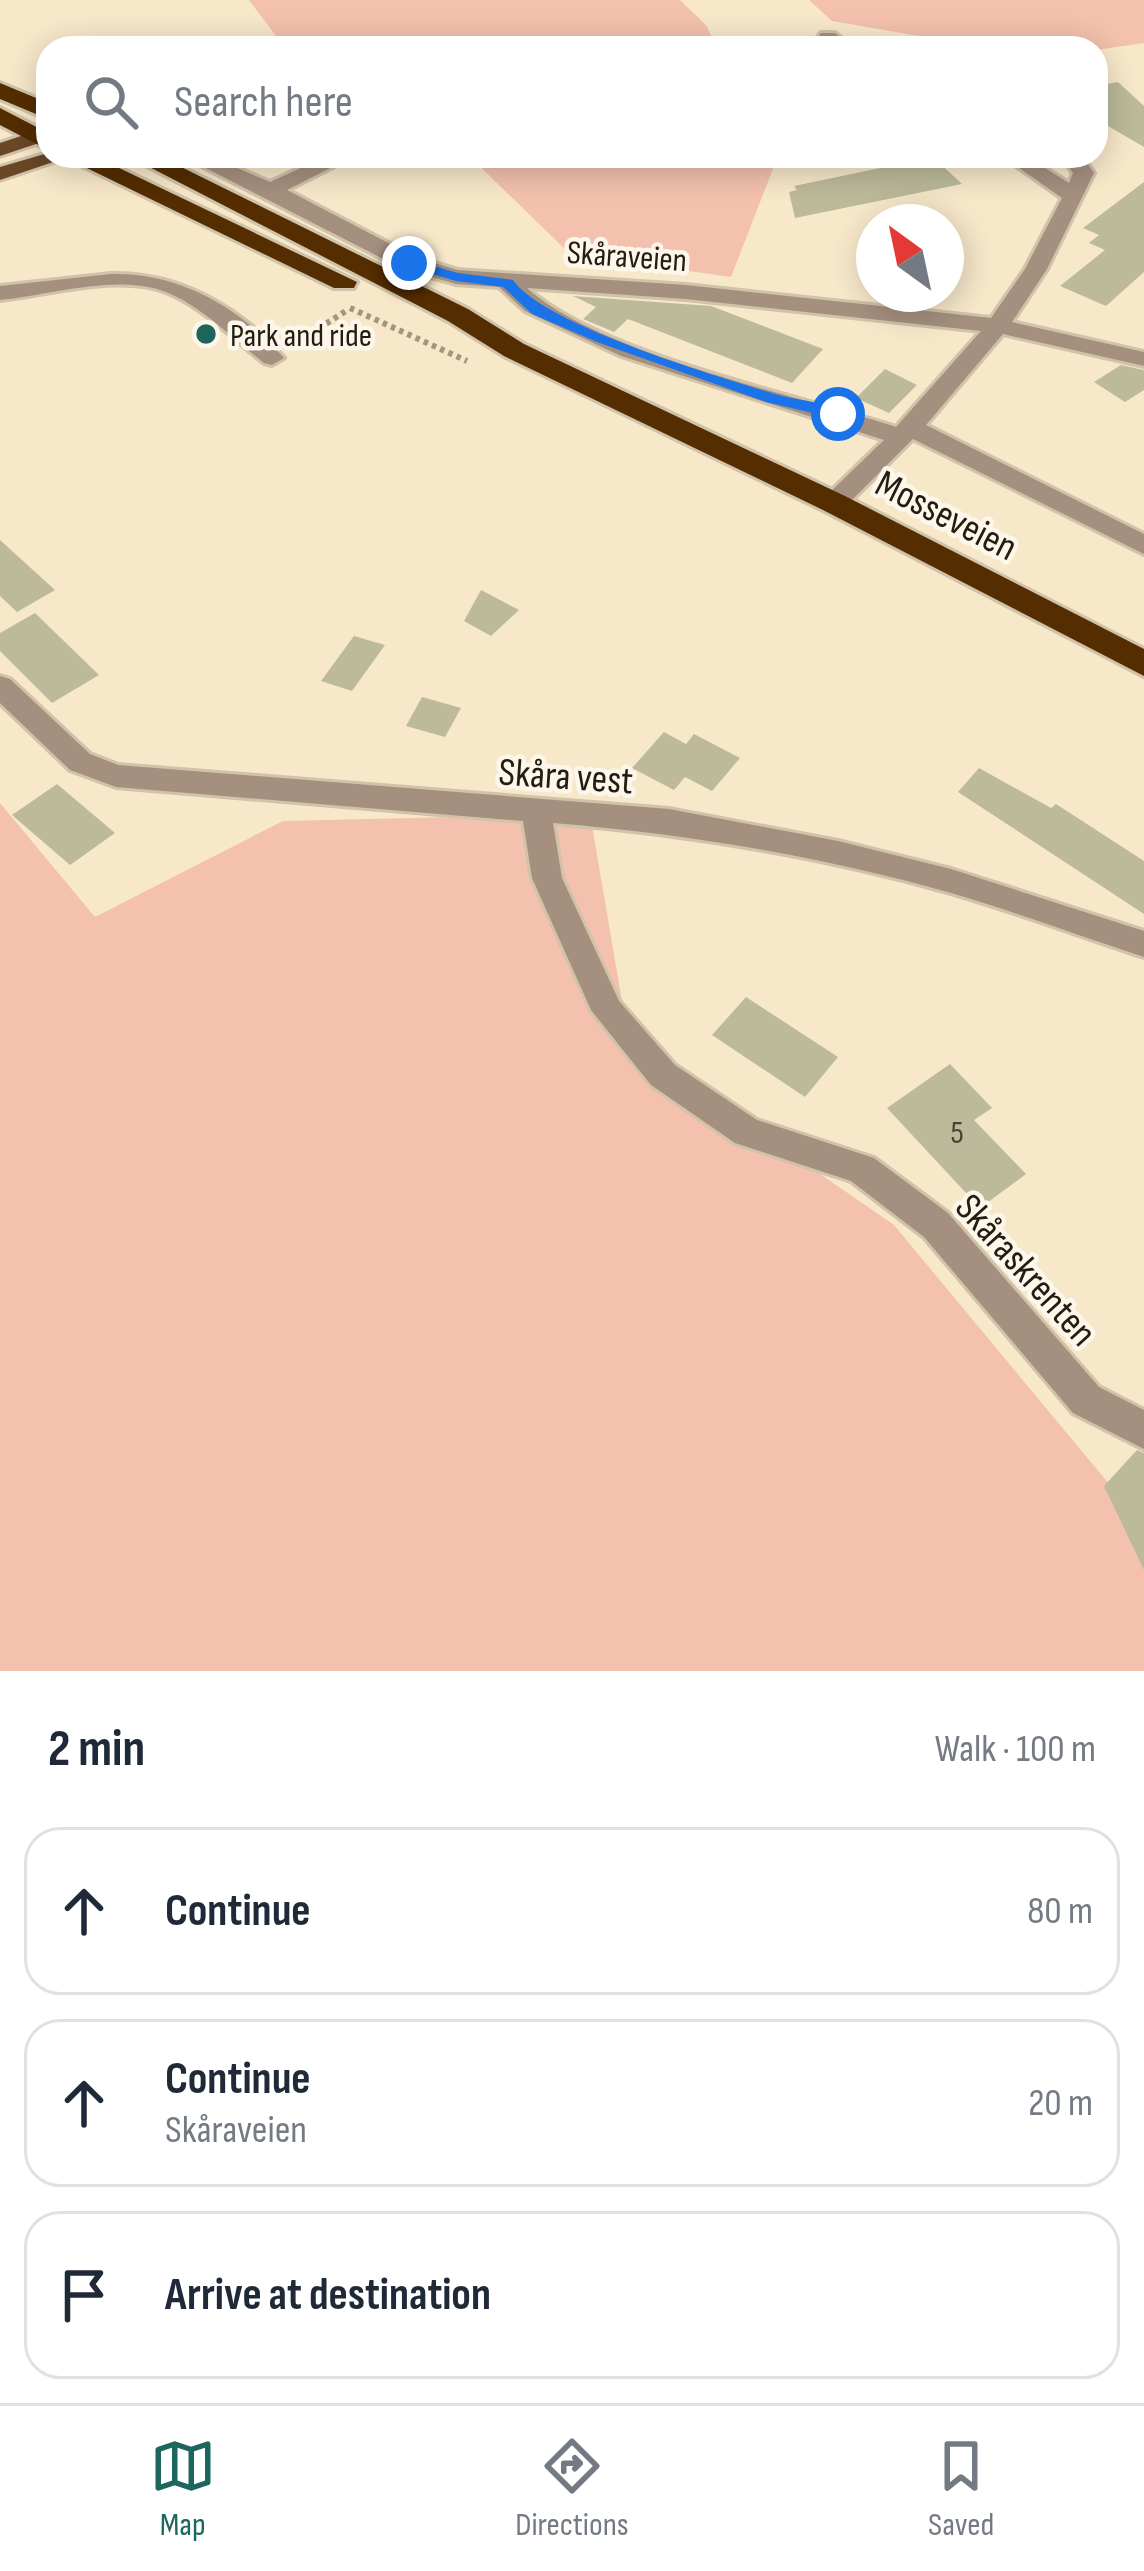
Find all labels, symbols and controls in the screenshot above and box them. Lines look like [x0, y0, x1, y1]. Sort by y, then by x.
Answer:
search box [36, 36, 1108, 168]
icon: search [78, 69, 144, 135]
text: Search here [174, 75, 353, 130]
north arrow [856, 204, 964, 312]
street label: Skåraveien [566, 233, 688, 281]
route end [382, 236, 436, 290]
place label: Park and ride [230, 316, 372, 356]
marker: Park and ride [193, 321, 219, 347]
route start [811, 387, 865, 441]
street label: Mosseveien [867, 461, 1024, 572]
street label: Skåra vest [497, 749, 635, 806]
house number: 5 [950, 1113, 964, 1153]
street label: Skåraskrenten [945, 1185, 1106, 1356]
text: 2 min [48, 1719, 145, 1780]
text: Walk · 100 m [935, 1726, 1096, 1773]
icon: ahead [51, 1878, 117, 1944]
text: Continue [165, 1884, 311, 1939]
text: 80 m [1027, 1888, 1093, 1935]
text: Continue [165, 2052, 311, 2107]
icon: ahead [51, 2070, 117, 2136]
text: 20 m [1028, 2080, 1093, 2127]
text: Skåraveien [165, 2107, 307, 2154]
icon: arrive [51, 2262, 117, 2328]
text: Arrive at destination [165, 2268, 491, 2323]
tab: Map [150, 2433, 216, 2545]
tab: Directions [515, 2433, 629, 2545]
tab: Saved [928, 2433, 994, 2545]

